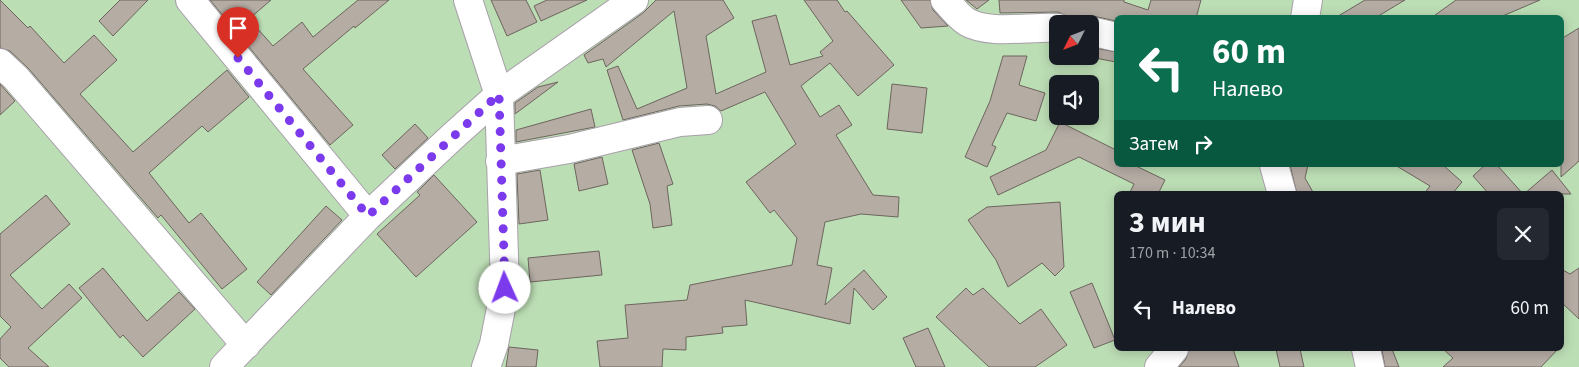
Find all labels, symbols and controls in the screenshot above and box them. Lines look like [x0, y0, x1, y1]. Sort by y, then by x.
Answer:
pin [217, 7, 259, 58]
icon: arrive [224, 14, 252, 42]
north arrow [1049, 15, 1099, 65]
map controls [1049, 15, 1099, 125]
text: 60 m [1212, 27, 1286, 77]
icon: left [1129, 35, 1194, 100]
text: Налево [1212, 73, 1283, 105]
button: sound [1049, 75, 1099, 125]
icon: right [1189, 130, 1217, 158]
text: Затем [1129, 131, 1179, 158]
text: 3 мин [1129, 201, 1206, 244]
button: close [1497, 208, 1549, 260]
text: 170 m · 10:34 [1129, 242, 1216, 264]
position arrow [478, 261, 530, 313]
icon: left [1129, 295, 1157, 323]
text: Налево [1172, 295, 1236, 322]
text: 60 m [1511, 295, 1549, 322]

